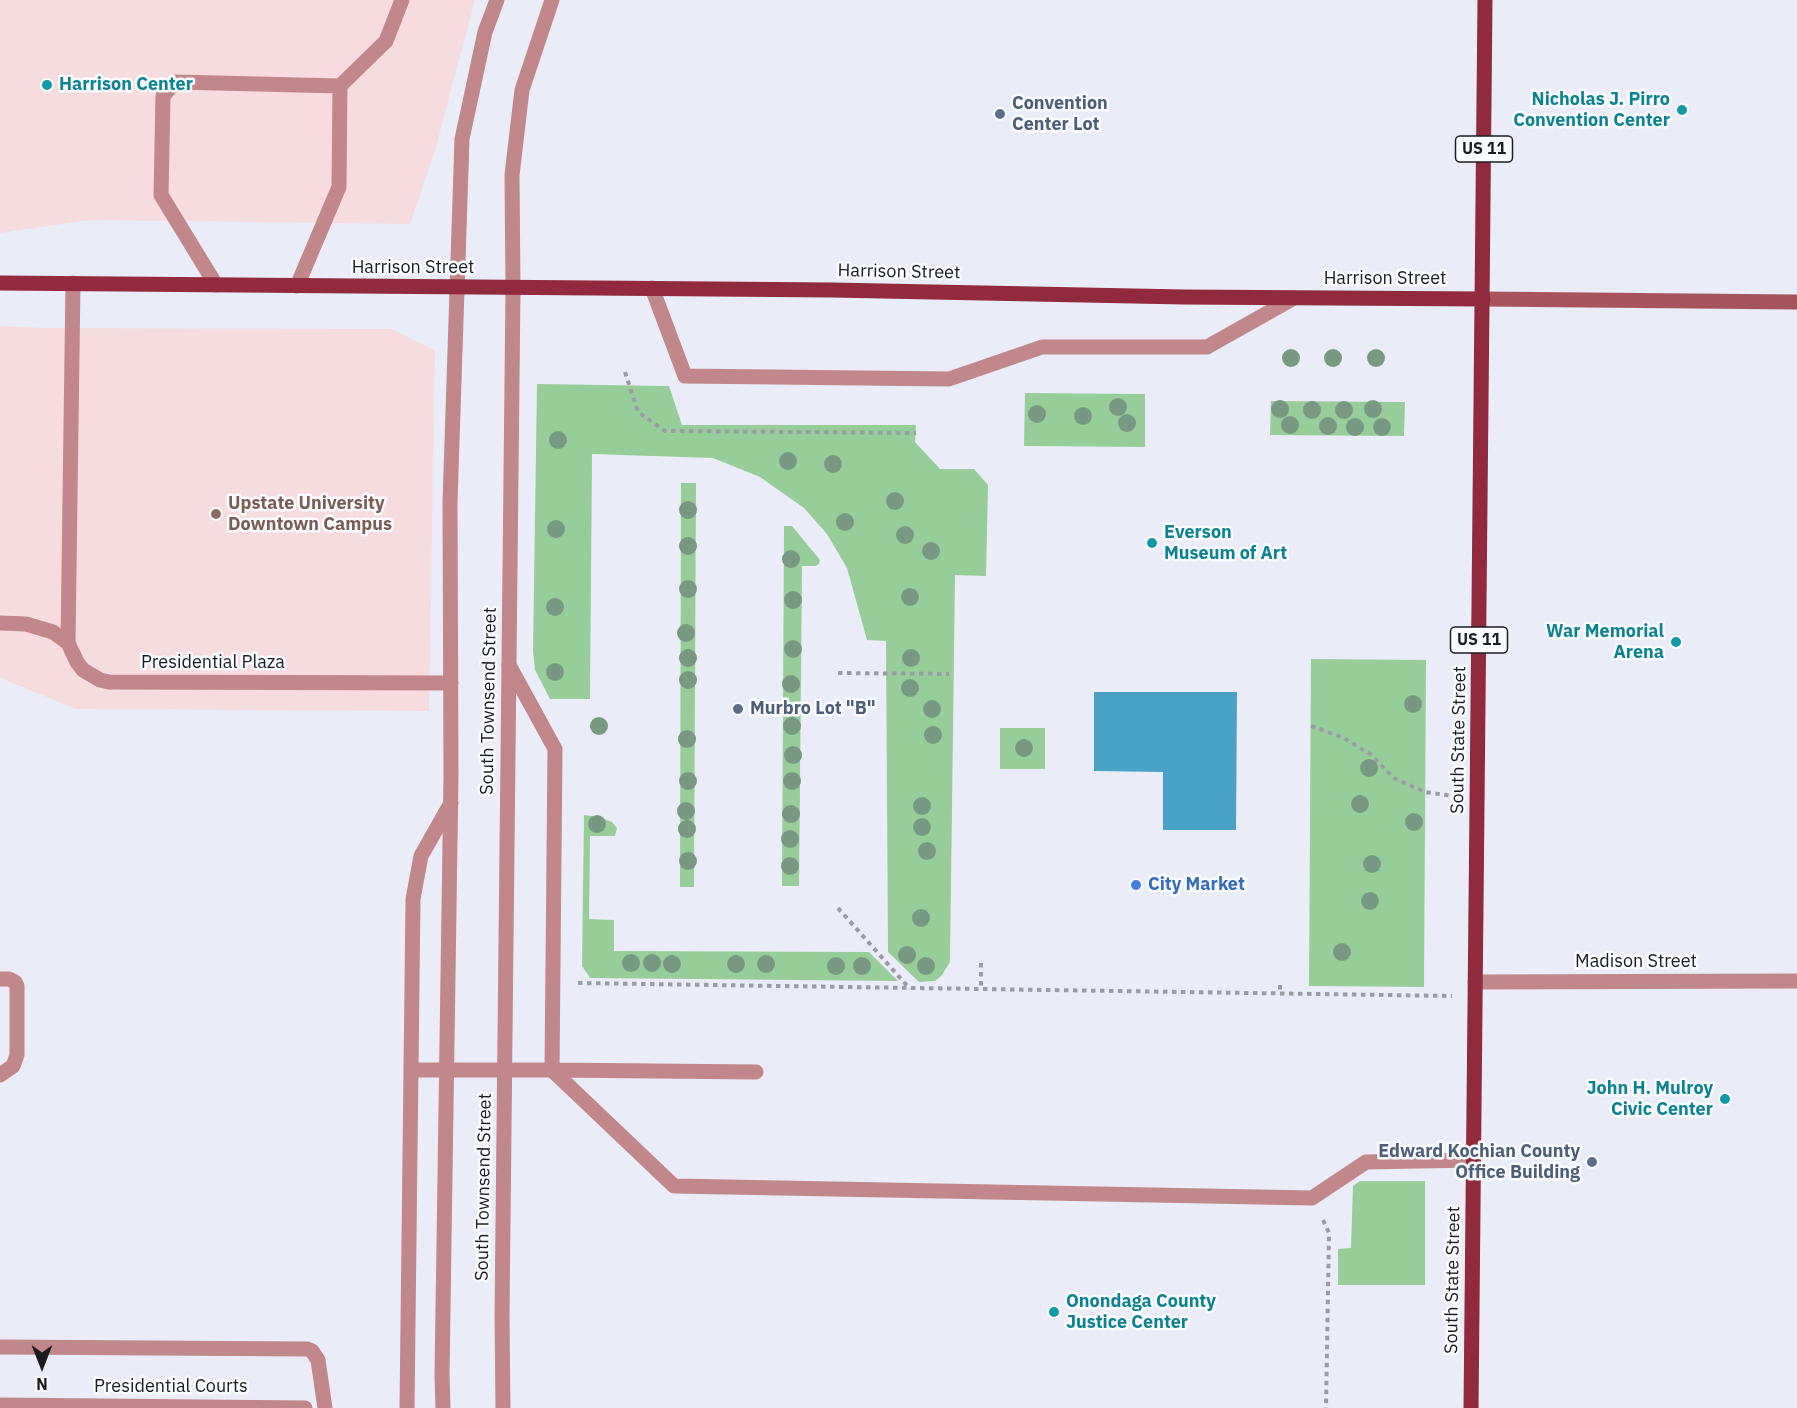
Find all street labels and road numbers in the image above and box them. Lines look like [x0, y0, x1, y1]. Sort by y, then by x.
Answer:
road number: US 11 [1456, 136, 1512, 162]
street label: Harrison Street [352, 257, 474, 279]
street label: Harrison Street [837, 260, 961, 284]
street label: Harrison Street [1324, 268, 1446, 290]
street label: South Townsend Street [477, 607, 501, 795]
road number: US 11 [1450, 627, 1508, 653]
street label: Presidential Plaza [141, 652, 285, 674]
street label: South State Street [1447, 666, 1471, 814]
street label: Madison Street [1575, 951, 1697, 973]
street label: South Townsend Street [472, 1093, 496, 1281]
street label: South State Street [1441, 1206, 1465, 1354]
street label: Presidential Courts [94, 1376, 248, 1398]

